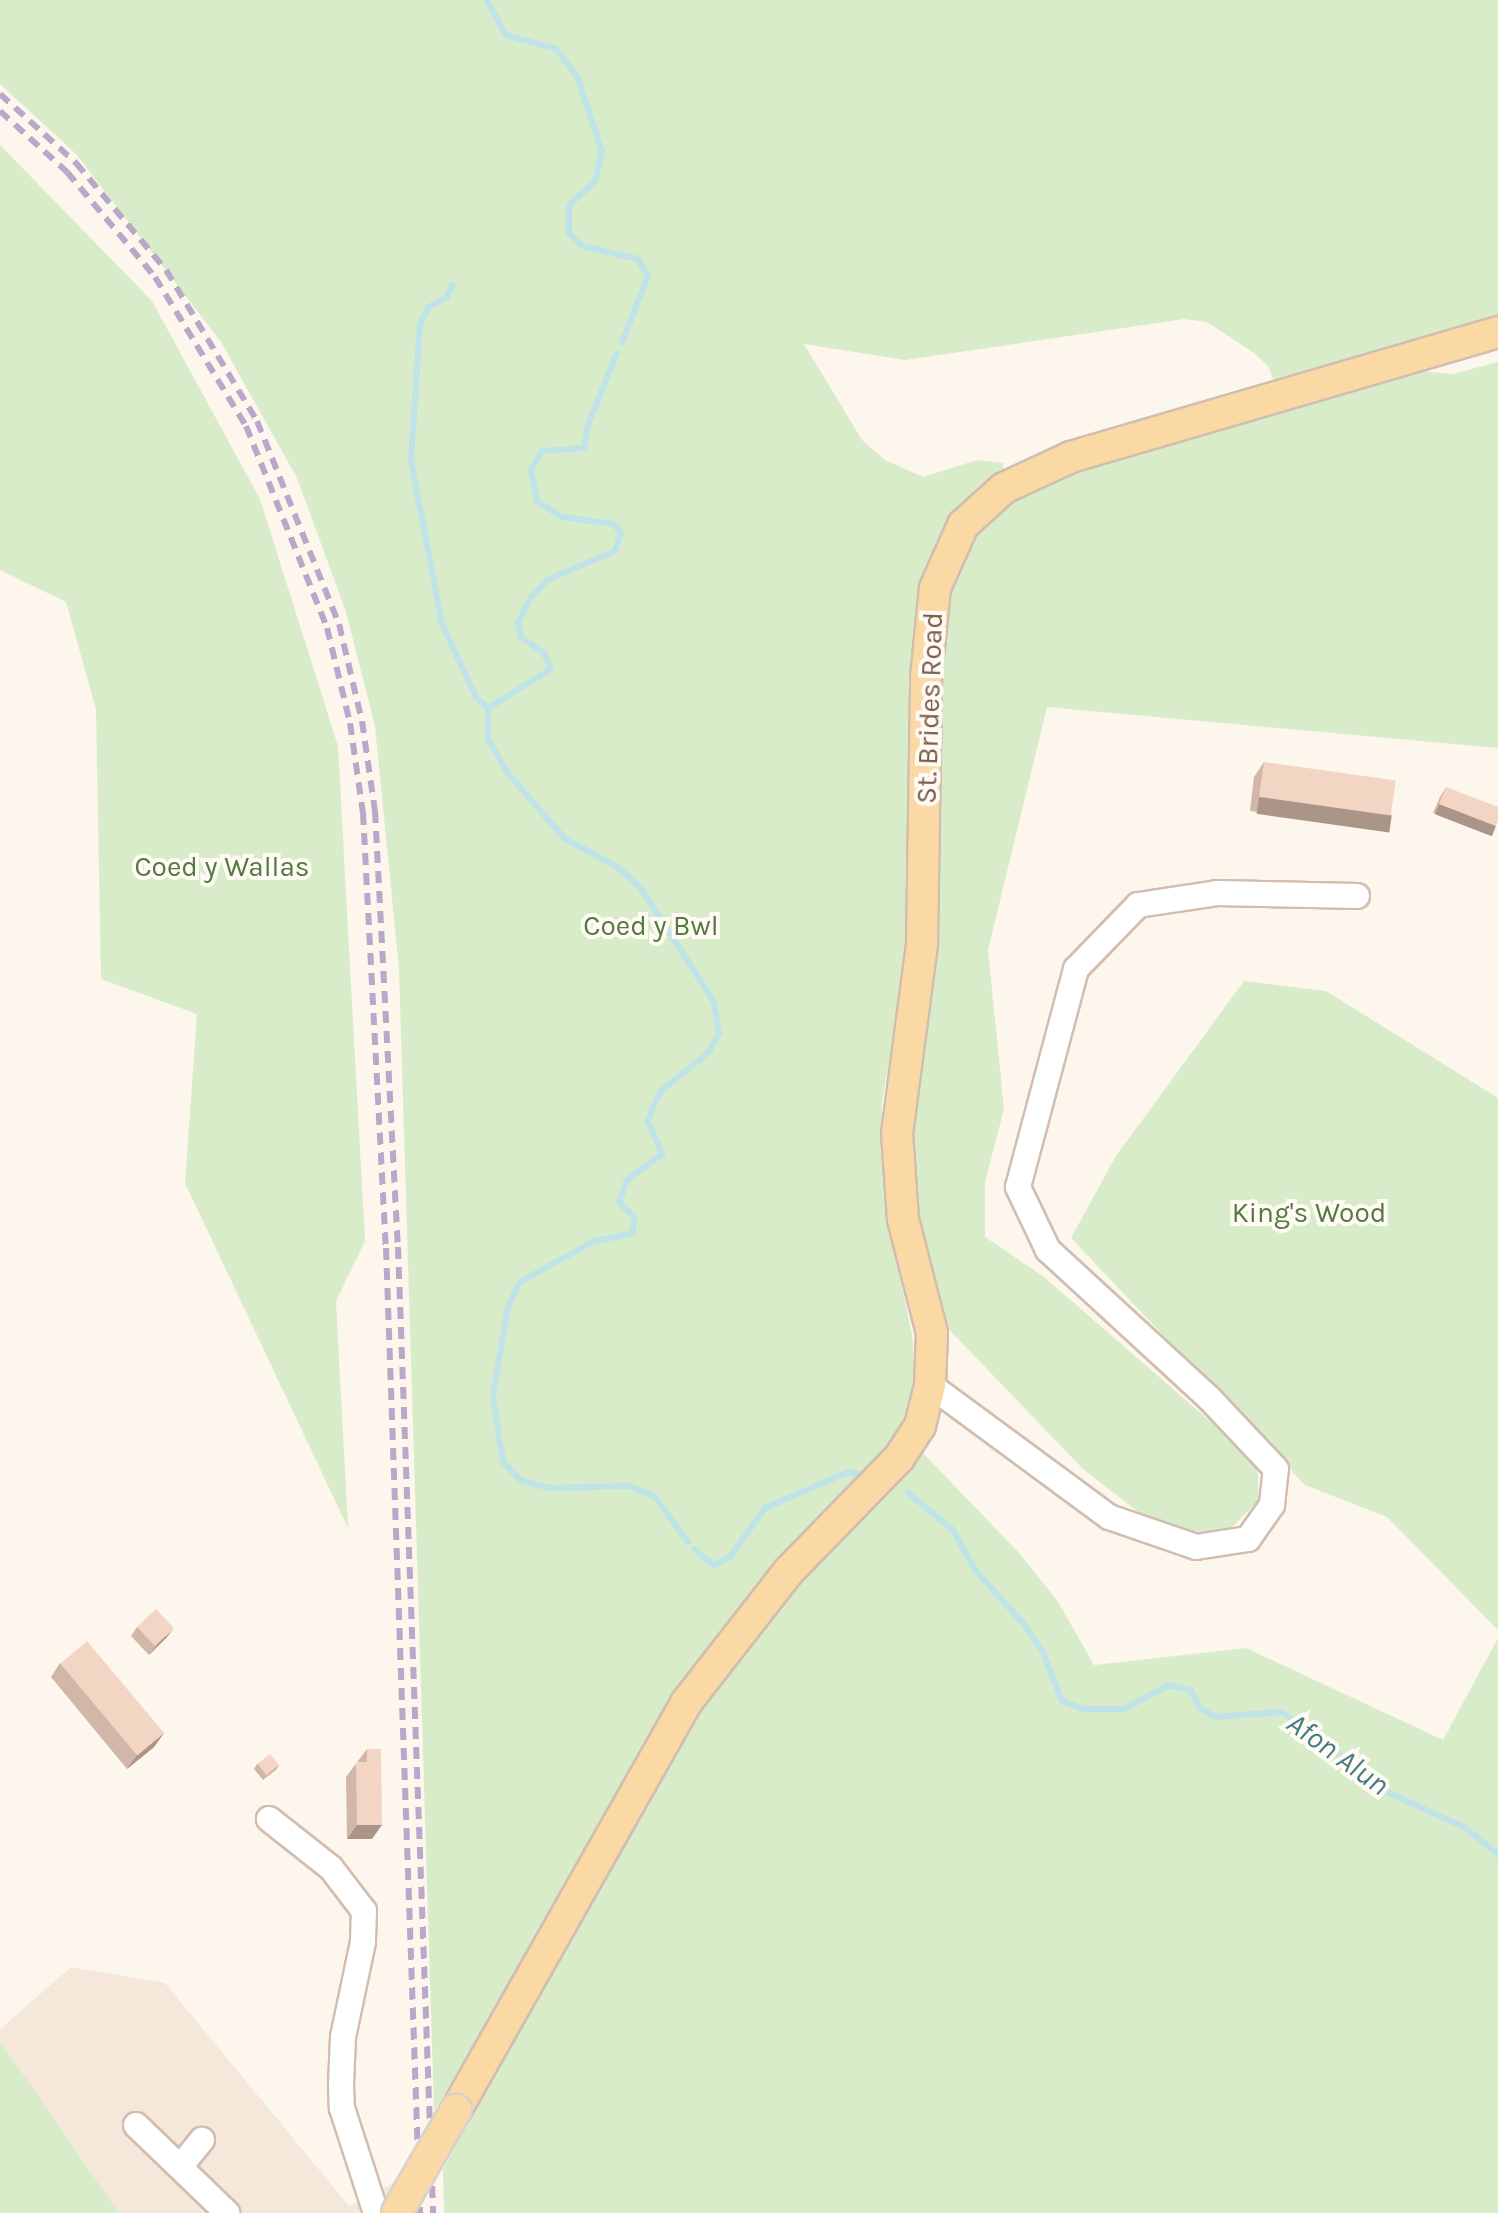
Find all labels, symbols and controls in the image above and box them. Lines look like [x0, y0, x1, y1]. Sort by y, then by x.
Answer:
street label: St. Brides Road [910, 612, 950, 804]
park label: Coed y Wallas [134, 850, 310, 884]
park label: Coed y Bwl [583, 909, 719, 943]
park label: King's Wood [1232, 1196, 1386, 1230]
water label: Afon Alun [1280, 1705, 1396, 1803]

